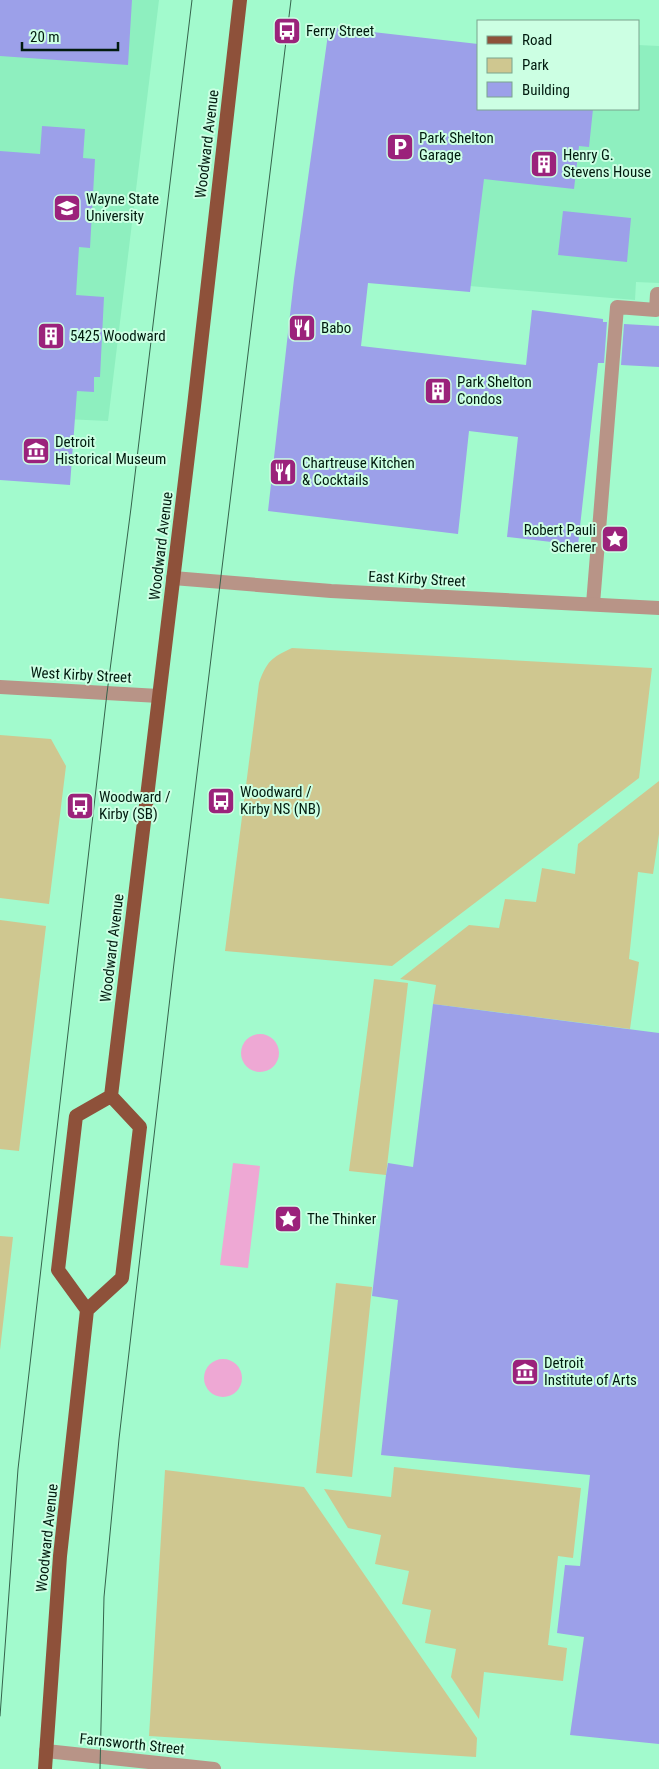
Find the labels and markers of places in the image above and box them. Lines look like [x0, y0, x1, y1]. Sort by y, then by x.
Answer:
bus stop icon: Ferry Street [272, 16, 302, 46]
place label: Ferry Street [306, 22, 374, 40]
place label: Park Shelton Garage [419, 129, 494, 164]
parking icon: Park Shelton Garage [385, 132, 415, 162]
place label: Henry G. Stevens House [563, 146, 651, 181]
building icon: Henry G. Stevens House [529, 149, 559, 179]
place label: Wayne State University [86, 190, 159, 225]
school or university icon: Wayne State University [52, 193, 82, 223]
restaurant icon: Babo [287, 313, 317, 343]
place label: Babo [321, 319, 351, 337]
building icon: 5425 Woodward [36, 321, 66, 351]
place label: 5425 Woodward [70, 327, 166, 345]
place label: Park Shelton Condos [457, 373, 532, 408]
building icon: Park Shelton Condos [423, 376, 453, 406]
place label: Detroit Historical Museum [55, 433, 166, 468]
museum icon: Detroit Historical Museum [21, 436, 51, 466]
place label: Chartreuse Kitchen & Cocktails [302, 454, 415, 489]
restaurant icon: Chartreuse Kitchen & Cocktails [268, 457, 298, 487]
place label: Robert Pauli Scherer [524, 521, 596, 556]
place icon: Robert Pauli Scherer [600, 524, 630, 554]
place label: Woodward / Kirby NS (NB) [240, 783, 321, 818]
bus stop icon: Woodward / Kirby NS (NB) [206, 786, 236, 816]
place label: Woodward / Kirby (SB) [99, 788, 171, 823]
bus stop icon: Woodward / Kirby (SB) [65, 791, 95, 821]
place icon: The Thinker [273, 1204, 303, 1234]
place label: The Thinker [307, 1210, 377, 1228]
place label: Detroit Institute of Arts [544, 1354, 637, 1389]
museum icon: Detroit Institute of Arts [510, 1357, 540, 1387]

